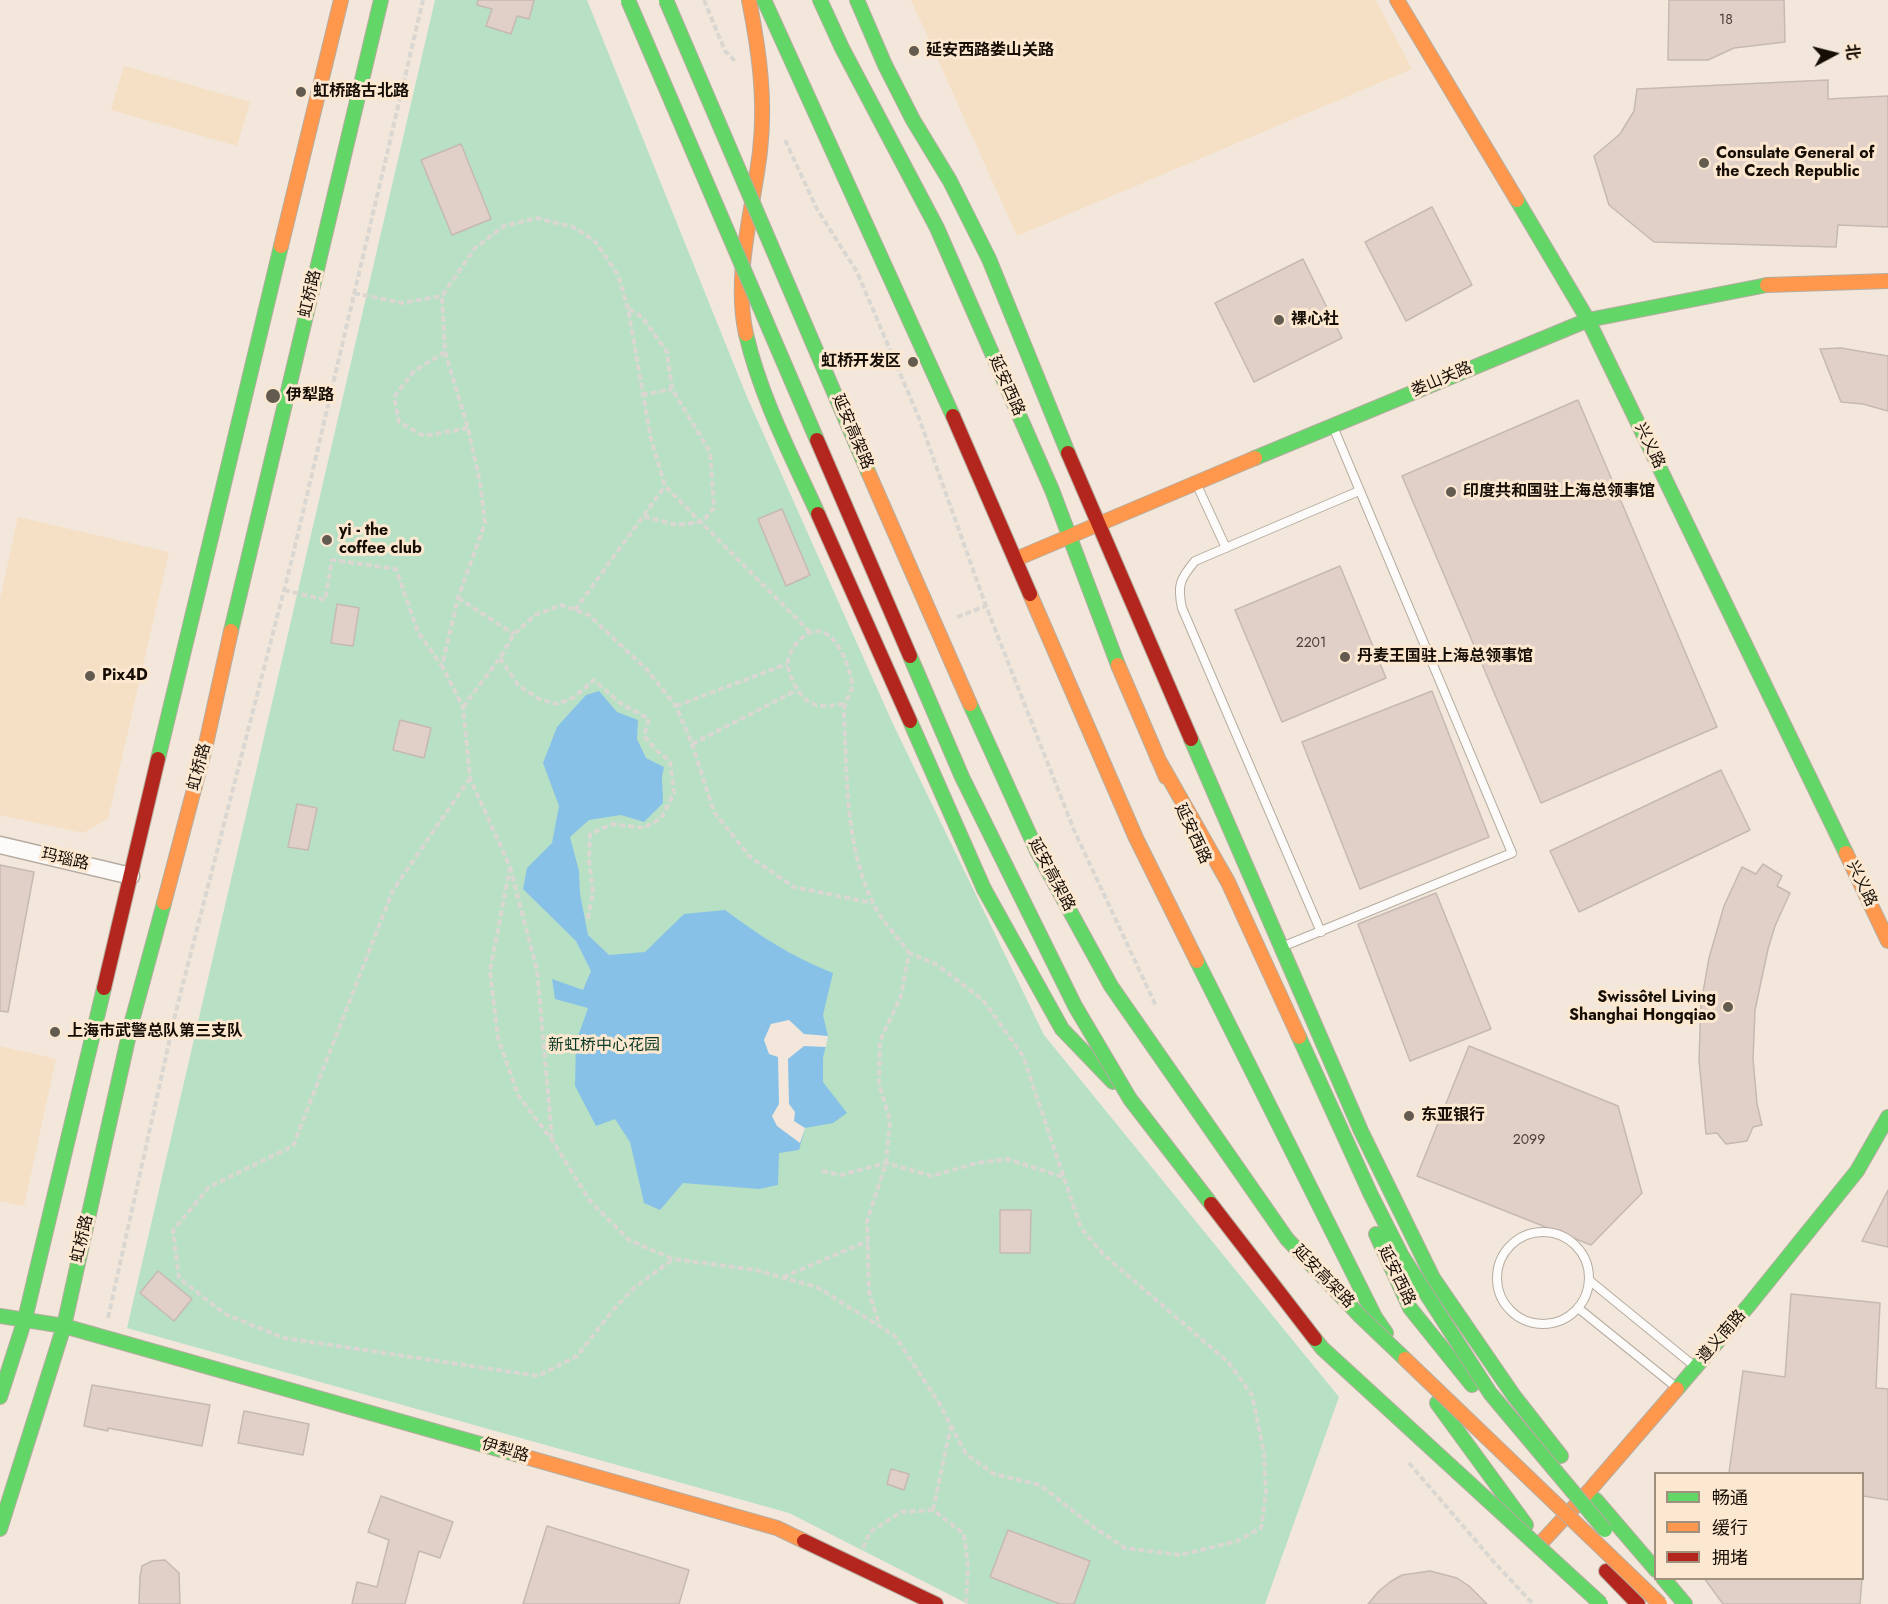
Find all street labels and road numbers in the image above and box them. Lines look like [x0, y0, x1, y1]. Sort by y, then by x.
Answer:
street label: 虹桥路 [296, 268, 326, 320]
street label: 延安西路 [984, 353, 1028, 419]
street label: 娄山关路 [1409, 359, 1475, 401]
street label: 延安高架路 [828, 391, 876, 473]
street label: 兴义路 [1630, 420, 1668, 472]
street label: 虹桥路 [185, 741, 215, 793]
street label: 延安西路 [1170, 801, 1214, 867]
street label: 延安高架路 [1024, 835, 1078, 915]
street label: 玛瑙路 [39, 845, 91, 875]
street label: 兴义路 [1842, 858, 1880, 910]
street label: 虹桥路 [68, 1213, 98, 1265]
street label: 延安高架路 [1288, 1242, 1358, 1312]
street label: 延安西路 [1373, 1243, 1419, 1309]
street label: 遵义南路 [1694, 1307, 1750, 1367]
street label: 伊犁路 [479, 1435, 531, 1467]

